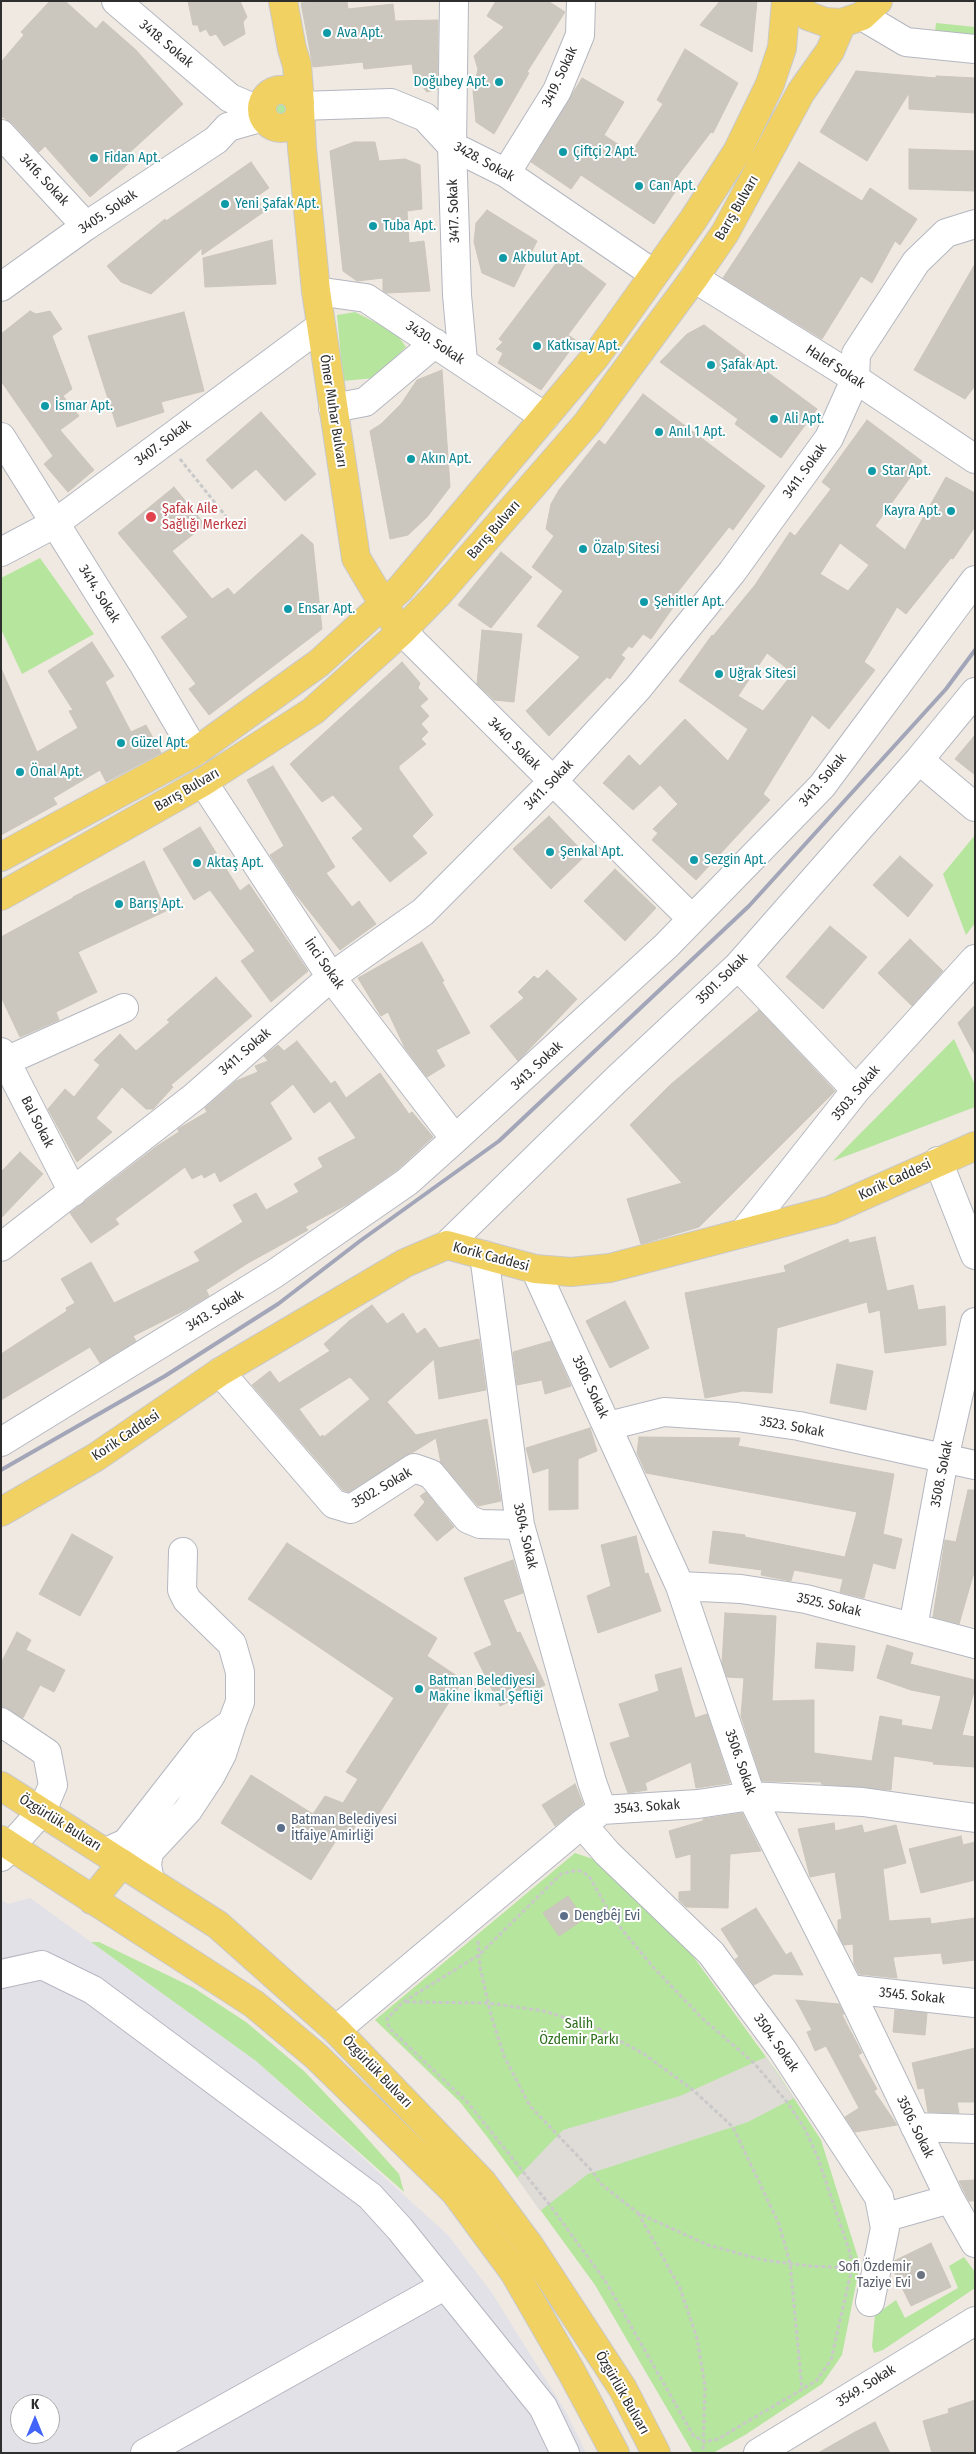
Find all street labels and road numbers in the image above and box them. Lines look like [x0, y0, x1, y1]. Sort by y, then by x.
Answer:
street label: 3418. Sokak [136, 17, 196, 71]
street label: 3419. Sokak [539, 44, 581, 110]
street label: 3428. Sokak [451, 139, 517, 185]
street label: 3416. Sokak [16, 151, 72, 209]
street label: Barış Bulvarı [712, 173, 762, 243]
street label: 3417. Sokak [444, 179, 464, 243]
street label: 3405. Sokak [76, 186, 140, 238]
street label: 3430. Sokak [402, 318, 468, 368]
street label: Halef Sokak [802, 342, 868, 392]
street label: Ömer Muhar Bulvarı [316, 353, 350, 469]
street label: 3407. Sokak [132, 416, 194, 470]
street label: 3411. Sokak [780, 440, 830, 502]
street label: Barış Bulvarı [464, 497, 524, 563]
street label: 3414. Sokak [75, 562, 123, 626]
street label: 3440. Sokak [484, 714, 544, 774]
street label: 3413. Sokak [796, 750, 850, 810]
street label: 3411. Sokak [521, 756, 577, 814]
street label: Barış Bulvarı [152, 765, 222, 815]
street label: İnci Sokak [301, 935, 347, 993]
street label: 3501. Sokak [693, 950, 751, 1008]
street label: 3411. Sokak [216, 1025, 274, 1079]
street label: 3413. Sokak [508, 1038, 566, 1094]
street label: 3503. Sokak [828, 1062, 884, 1124]
street label: Bal Sokak [17, 1094, 57, 1150]
street label: Korik Caddesi [856, 1156, 934, 1204]
street label: Korik Caddesi [451, 1239, 531, 1275]
street label: 3413. Sokak [183, 1287, 247, 1335]
street label: 3506. Sokak [568, 1353, 612, 1421]
street label: Korik Caddesi [89, 1407, 163, 1465]
street label: 3523. Sokak [758, 1413, 826, 1441]
street label: 3508. Sokak [927, 1439, 957, 1509]
street label: 3502. Sokak [349, 1464, 415, 1512]
street label: 3504. Sokak [509, 1501, 541, 1571]
street label: 3525. Sokak [795, 1589, 863, 1621]
street label: 3506. Sokak [721, 1727, 759, 1797]
street label: Özgürlük Bulvarı [16, 1791, 104, 1855]
street label: 3543. Sokak [614, 1796, 680, 1818]
street label: 3545. Sokak [878, 1984, 946, 2008]
street label: 3504. Sokak [750, 2011, 802, 2075]
street label: Özgürlük Bulvarı [339, 2033, 415, 2111]
street label: 3506. Sokak [893, 2093, 937, 2161]
street label: Özgürlük Bulvarı [591, 2348, 653, 2438]
street label: 3549. Sokak [833, 2361, 899, 2411]

